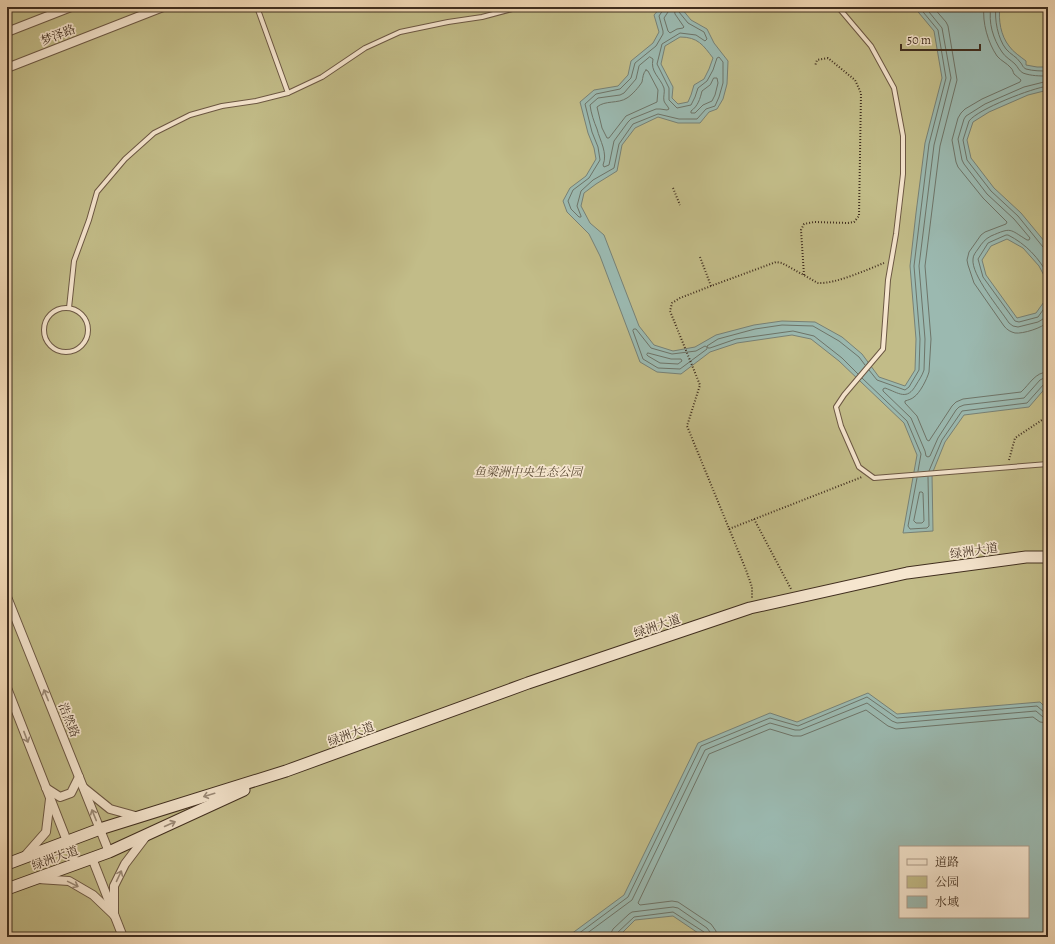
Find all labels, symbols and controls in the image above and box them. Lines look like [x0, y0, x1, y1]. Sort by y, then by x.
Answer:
street label: 梦泽路 [38, 21, 78, 49]
scale bar [901, 26, 980, 52]
text: 50 m [907, 32, 931, 48]
park label: 鱼梁洲中央生态公园 [474, 464, 584, 480]
street label: 绿洲大道 [949, 540, 999, 562]
street label: 绿洲大道 [632, 611, 682, 641]
one-way arrow [42, 689, 49, 701]
street label: 浩然路 [55, 700, 83, 740]
street label: 绿洲大道 [326, 718, 376, 750]
one-way arrow [23, 731, 31, 743]
one-way arrow [203, 792, 216, 799]
one-way arrow [90, 810, 98, 822]
one-way arrow [163, 820, 175, 827]
street label: 绿洲大道 [30, 842, 80, 874]
legend [899, 846, 1029, 918]
text: 道路 [935, 854, 959, 870]
one-way arrow [116, 871, 123, 883]
text: 公园 [935, 874, 959, 890]
one-way arrow [67, 881, 79, 888]
text: 水域 [935, 894, 959, 910]

